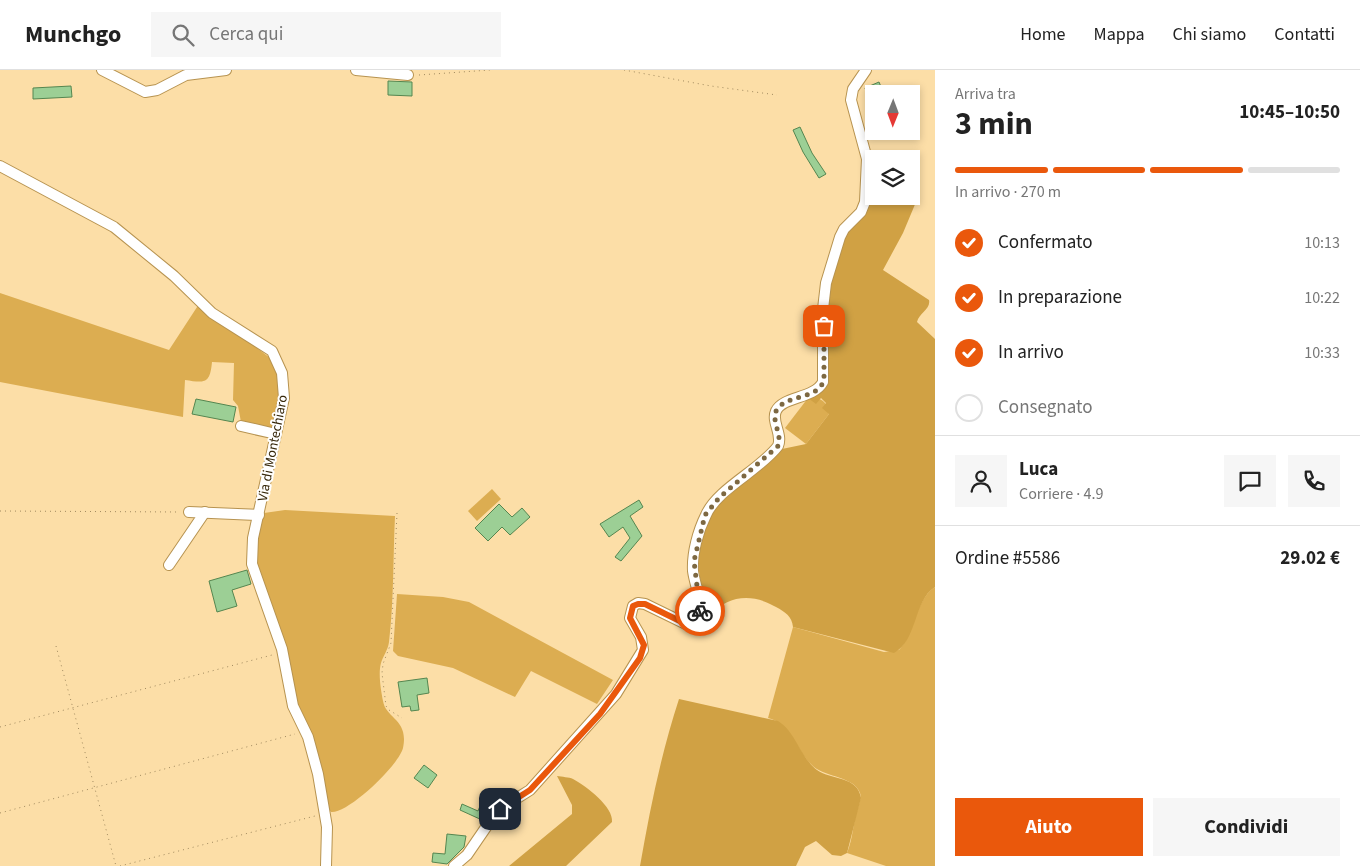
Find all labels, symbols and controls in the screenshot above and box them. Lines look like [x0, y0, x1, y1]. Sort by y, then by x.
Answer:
search box [151, 12, 501, 57]
text: Munchgo [25, 17, 121, 52]
icon: search [169, 21, 197, 49]
text: Cerca qui [209, 21, 283, 48]
text: Home [1020, 22, 1066, 47]
text: Mappa [1094, 22, 1145, 47]
text: Chi siamo [1173, 22, 1246, 47]
text: Contatti [1274, 22, 1335, 47]
text: Arriva tra [955, 83, 1016, 105]
north arrow [865, 85, 920, 140]
map controls [865, 85, 920, 205]
text: 10:45–10:50 [1239, 99, 1340, 126]
text: 3 min [955, 101, 1033, 147]
button: layers [865, 150, 920, 205]
text: In arrivo · 270 m [955, 181, 1061, 203]
icon: check [955, 229, 983, 257]
text: Confermato [998, 229, 1092, 256]
text: 10:13 [1304, 232, 1340, 254]
icon: check [955, 284, 983, 312]
text: In preparazione [998, 284, 1122, 311]
text: 10:22 [1304, 287, 1340, 309]
pin [803, 305, 845, 347]
icon: bag [810, 312, 838, 340]
icon: check [955, 339, 983, 367]
text: In arrivo [998, 339, 1064, 366]
text: 10:33 [1304, 342, 1340, 364]
street label: Via di Montechiaro [253, 393, 293, 503]
text: Consegnato [998, 394, 1092, 421]
button: person [955, 455, 1007, 507]
button: chat [1224, 455, 1276, 507]
button: phone [1288, 455, 1340, 507]
text: Luca [1019, 456, 1058, 483]
text: Corriere · 4.9 [1019, 483, 1103, 505]
text: Ordine #5586 [955, 545, 1060, 572]
text: 29.02 € [1280, 545, 1340, 572]
courier [675, 586, 725, 636]
icon: bike [686, 597, 714, 625]
pin [479, 788, 521, 830]
icon: home [486, 795, 514, 823]
button: Aiuto [955, 798, 1143, 856]
button: Condividi [1153, 798, 1340, 856]

